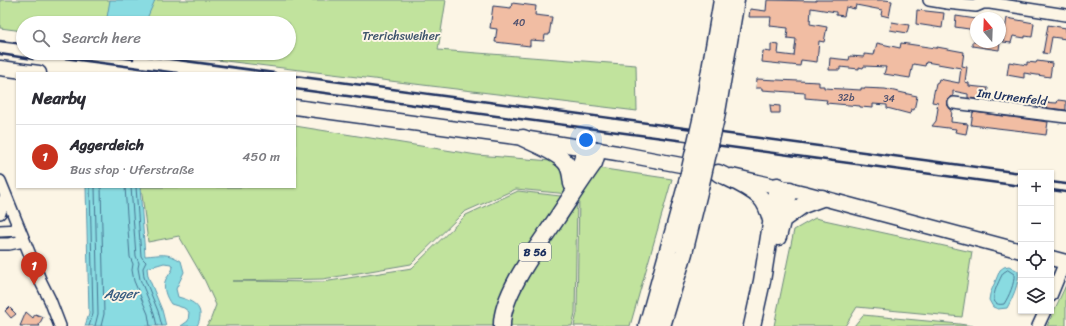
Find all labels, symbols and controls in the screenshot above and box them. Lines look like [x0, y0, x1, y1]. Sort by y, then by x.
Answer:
north arrow [970, 12, 1006, 48]
house number: 40 [513, 14, 525, 32]
search box [16, 16, 296, 60]
text: Search here [62, 25, 141, 51]
park label: Trerichsweiher [362, 25, 441, 47]
icon: search [30, 27, 52, 49]
street label: Im Urnenfeld [975, 82, 1050, 112]
text: Nearby [32, 83, 86, 113]
house number: 32b [838, 89, 855, 107]
house number: 34 [883, 90, 895, 108]
your location [576, 130, 596, 150]
text: Aggerdeich [70, 132, 144, 158]
text: 1 [42, 145, 48, 168]
text: 450 m [242, 145, 280, 168]
text: Bus stop · Uferstraße [70, 158, 194, 181]
map controls [1018, 170, 1054, 314]
button: + [1018, 170, 1054, 206]
button: − [1018, 206, 1054, 242]
button: locate [1018, 242, 1054, 278]
road number: B 56 [519, 243, 551, 261]
pin: 1 [21, 252, 47, 285]
button: layers [1018, 278, 1054, 314]
water label: Agger [103, 282, 141, 305]

